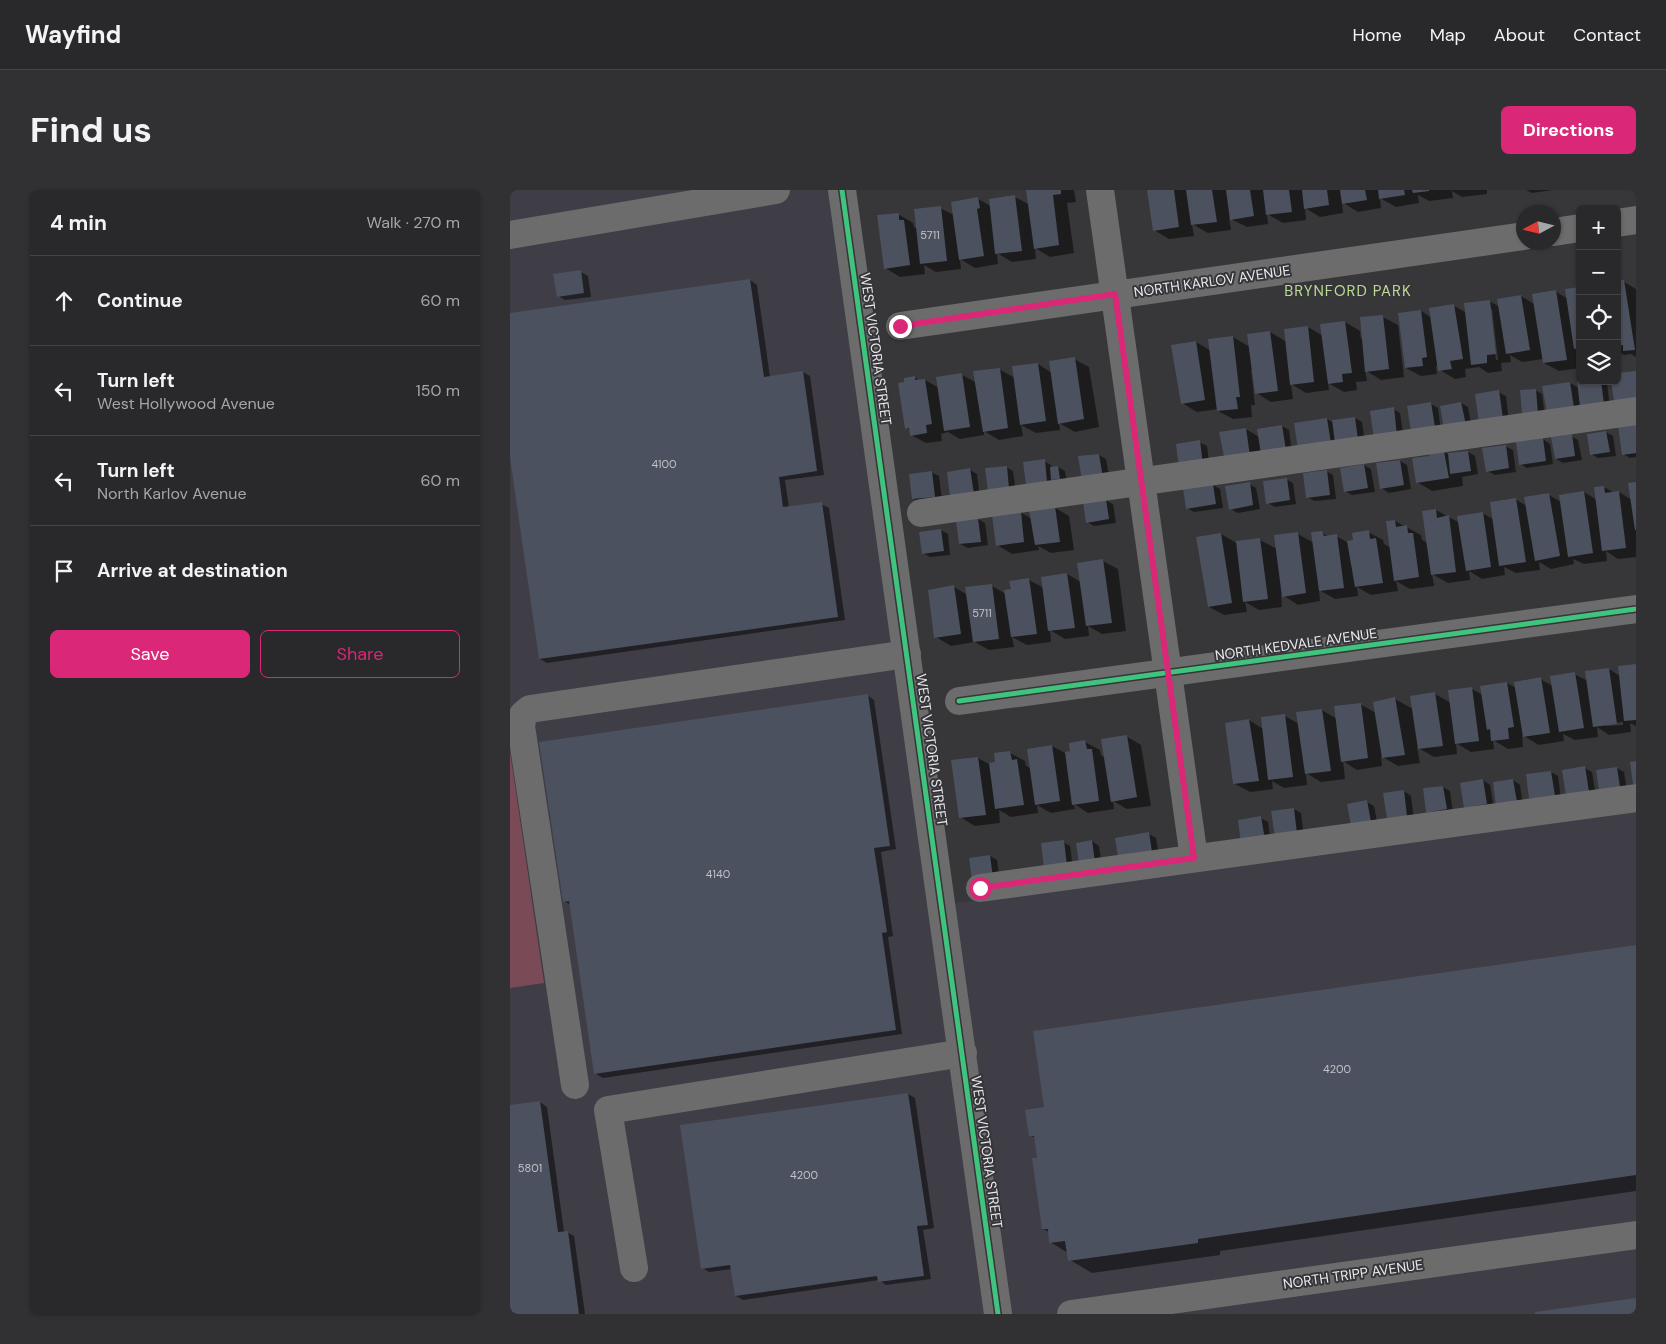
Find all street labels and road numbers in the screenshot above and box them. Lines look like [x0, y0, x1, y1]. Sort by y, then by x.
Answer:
street label: NORTH KARLOV AVENUE [1133, 261, 1291, 301]
street label: WEST VICTORIA STREET [856, 272, 896, 427]
street label: NORTH KEDVALE AVENUE [1214, 624, 1378, 664]
street label: WEST VICTORIA STREET [912, 673, 952, 828]
street label: WEST VICTORIA STREET [967, 1075, 1007, 1230]
street label: NORTH TRIPP AVENUE [1282, 1255, 1424, 1293]

